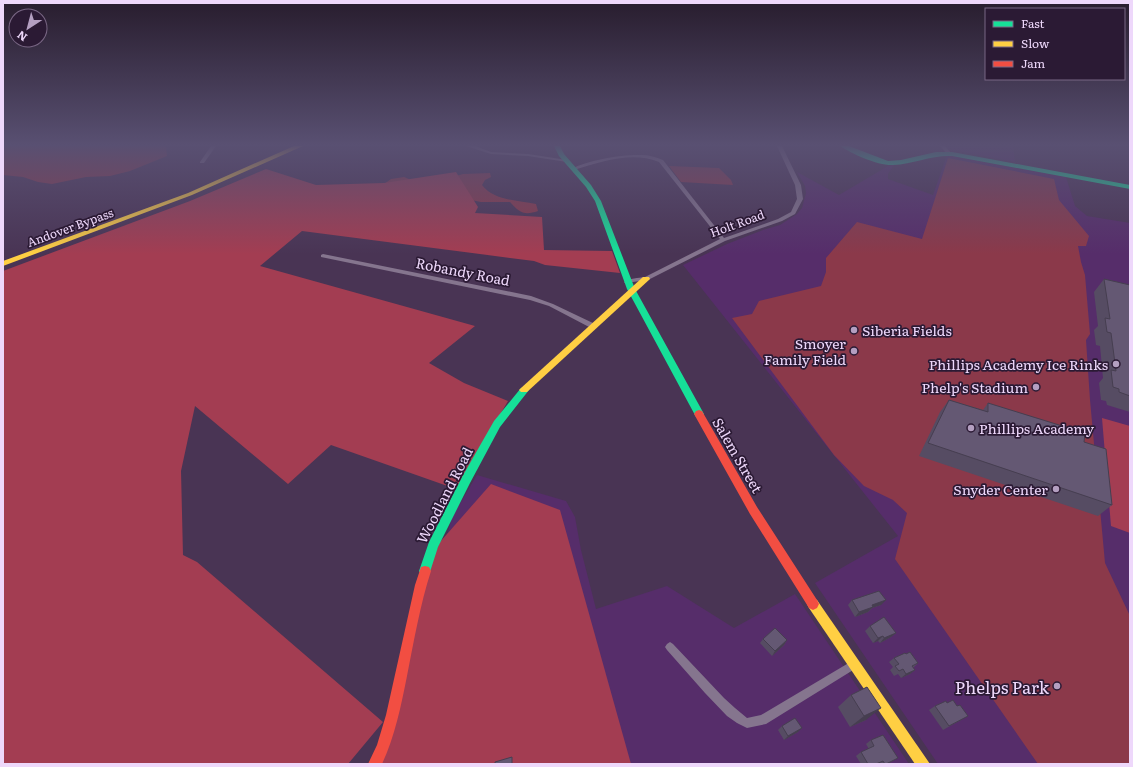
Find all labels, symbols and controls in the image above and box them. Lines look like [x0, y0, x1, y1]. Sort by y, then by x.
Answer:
north arrow [8, 8, 48, 48]
legend [985, 8, 1125, 80]
text: Fast [1021, 14, 1045, 32]
text: N [13, 28, 30, 46]
text: Slow [1021, 34, 1050, 52]
text: Jam [1021, 54, 1046, 72]
street label: Andover Bypass [24, 203, 116, 251]
street label: Holt Road [707, 205, 768, 241]
street label: Robandy Road [414, 252, 512, 290]
place label: Siberia Fields [862, 320, 952, 340]
marker: Siberia Fields [849, 325, 859, 335]
place label: Smoyer Family Field [764, 333, 846, 369]
marker: Smoyer Family Field [849, 346, 859, 356]
place label: Phillips Academy Ice Rinks [929, 354, 1108, 374]
marker: Phillips Academy Ice Rinks [1111, 359, 1121, 369]
place label: Phelp's Stadium [922, 377, 1028, 397]
marker: Phelp's Stadium [1031, 382, 1041, 392]
street label: Salem Street [708, 414, 768, 497]
place label: Phillips Academy [979, 418, 1095, 438]
marker: Phillips Academy [966, 423, 976, 433]
street label: Woodland Road [411, 443, 477, 547]
place label: Snyder Center [953, 479, 1048, 499]
marker: Snyder Center [1051, 484, 1061, 494]
place label: Phelps Park [955, 674, 1050, 699]
marker: Phelps Park [1052, 681, 1062, 691]

